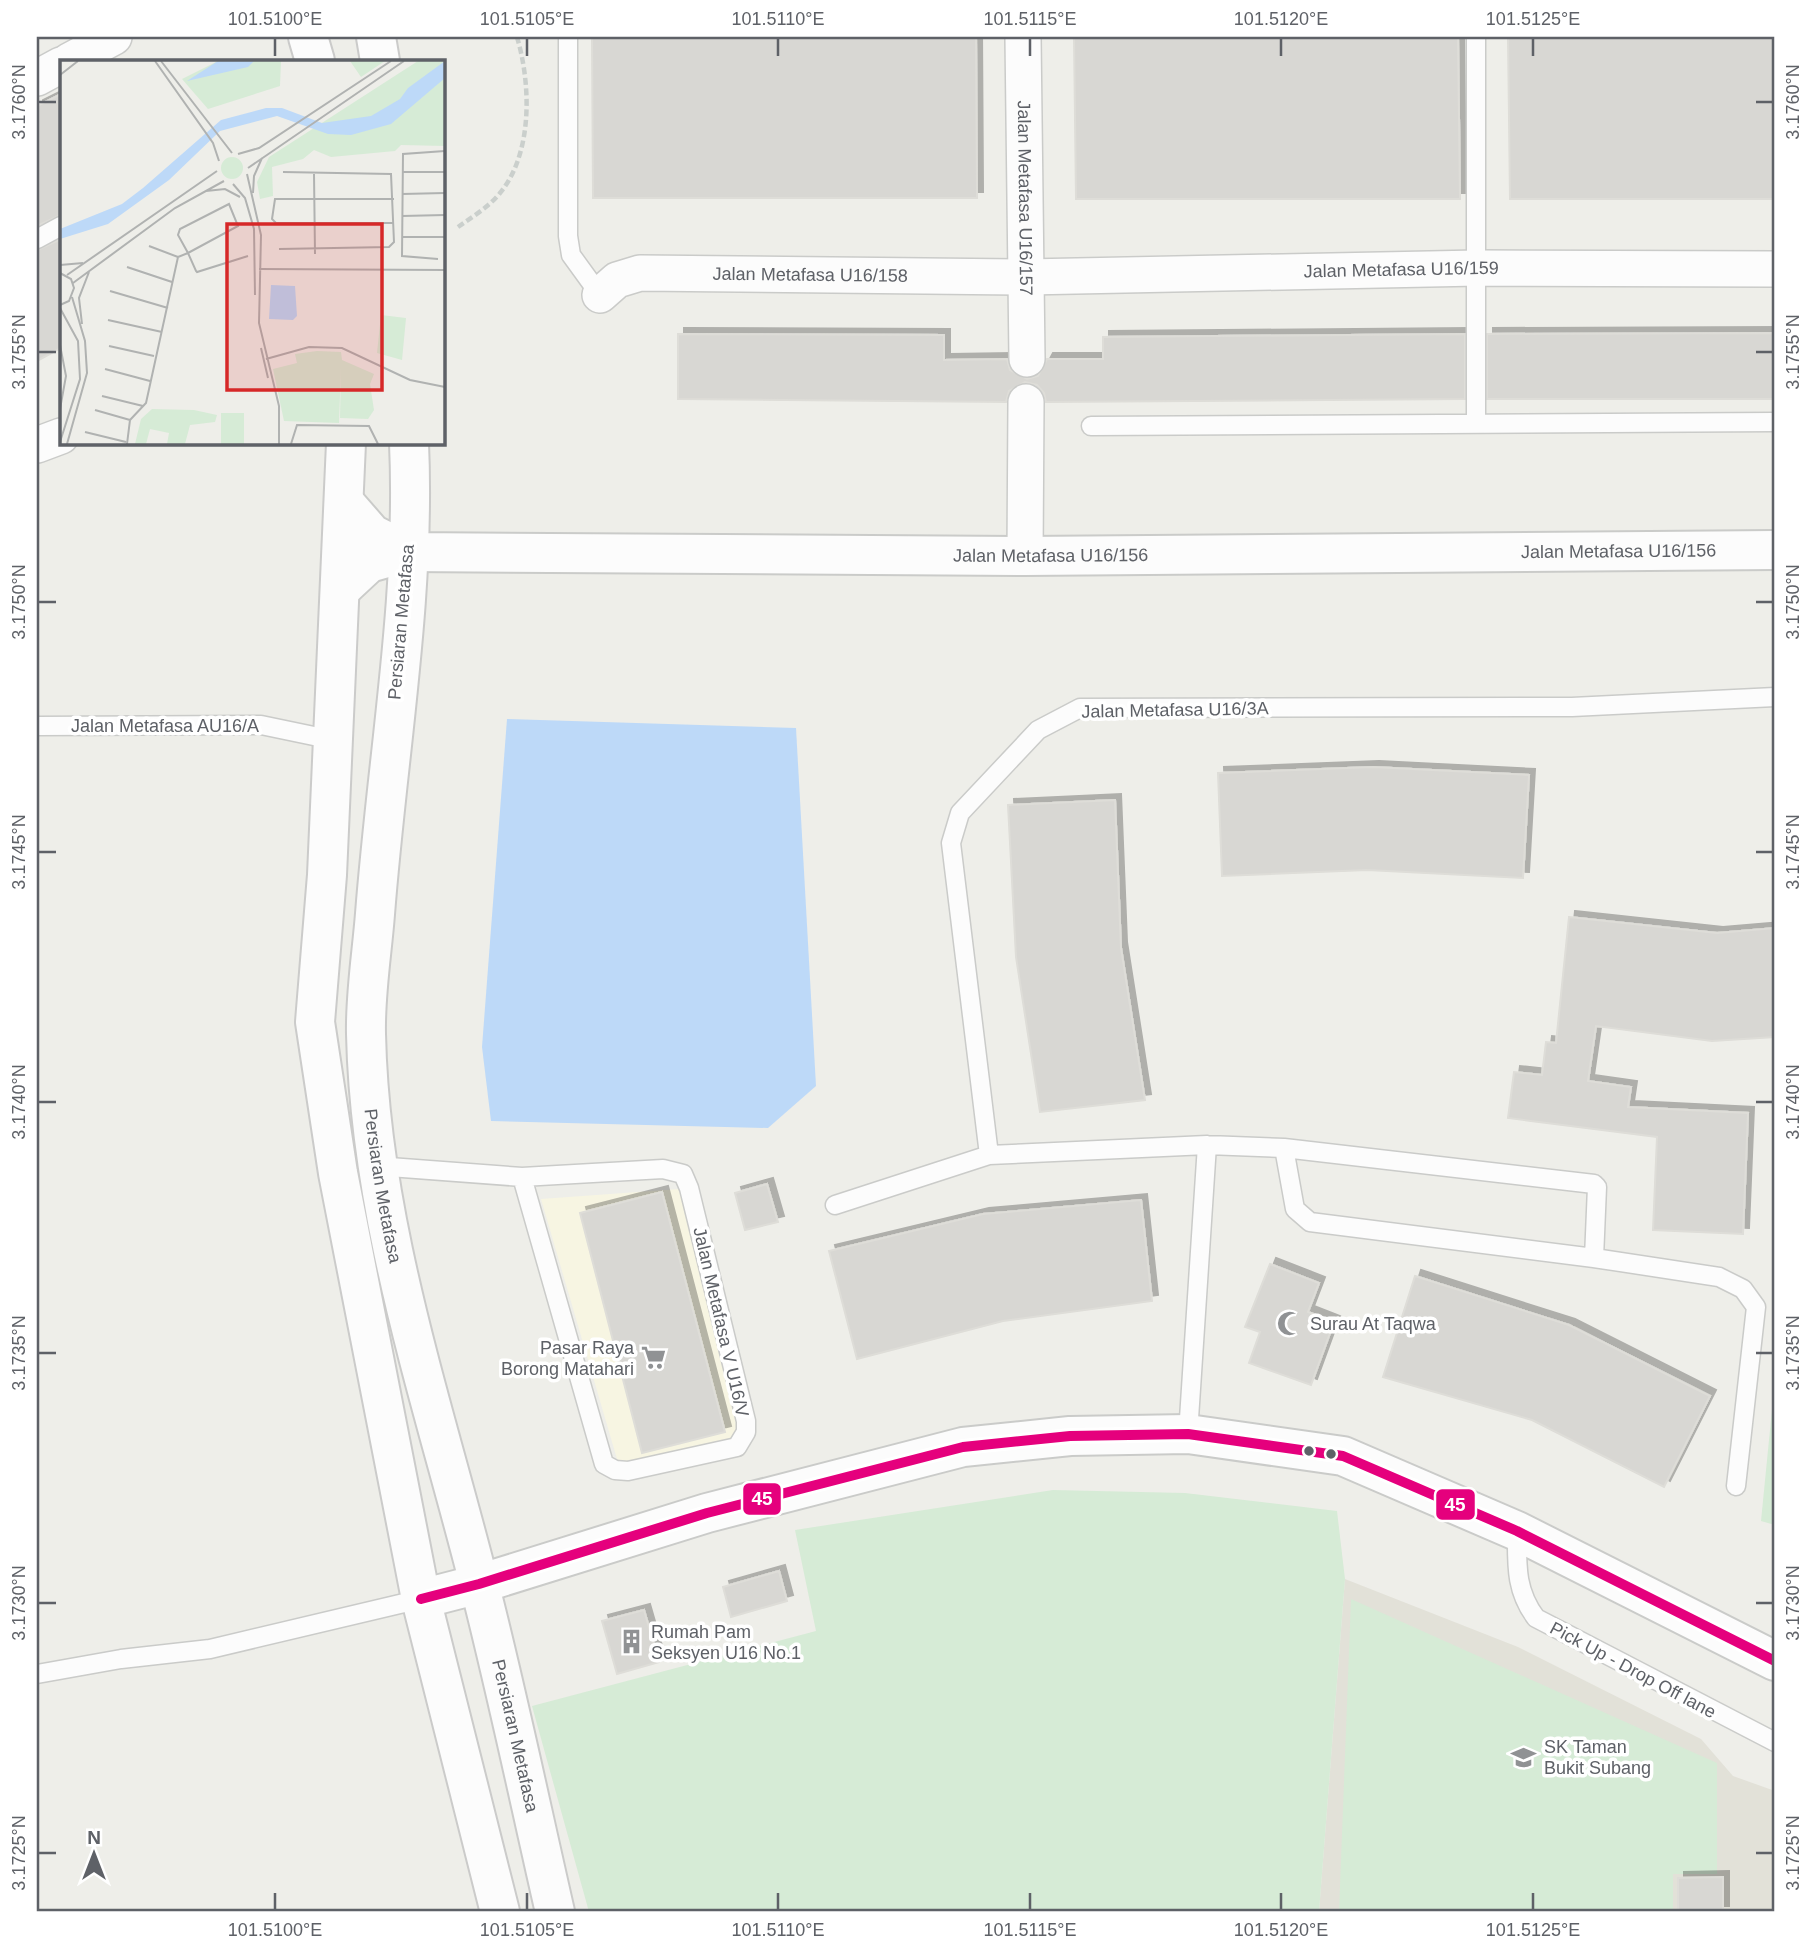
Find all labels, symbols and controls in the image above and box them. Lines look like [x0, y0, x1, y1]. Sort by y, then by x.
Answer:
text: 101.5100°E [228, 9, 322, 29]
text: 101.5105°E [480, 9, 574, 29]
text: 101.5110°E [732, 9, 824, 29]
text: 101.5115°E [984, 9, 1076, 29]
text: 101.5120°E [1234, 9, 1328, 29]
text: 101.5125°E [1486, 9, 1580, 29]
inset map [60, 60, 444, 444]
text: 3.1760°N [9, 64, 29, 140]
text: 3.1760°N [1783, 64, 1803, 140]
street label: Jalan Metafasa U16/157 [1014, 100, 1036, 296]
street label: Jalan Metafasa U16/159 [1303, 258, 1499, 281]
street label: Jalan Metafasa U16/158 [713, 264, 908, 286]
text: 3.1755°N [9, 314, 29, 390]
text: 3.1755°N [1783, 314, 1803, 390]
street label: Jalan Metafasa U16/156 [1521, 540, 1716, 562]
street label: Persiaran Metafasa [384, 542, 418, 701]
street label: Jalan Metafasa U16/156 [953, 545, 1148, 566]
text: 3.1750°N [9, 564, 29, 640]
text: 3.1750°N [1783, 564, 1803, 640]
street label: Jalan Metafasa U16/3A [1081, 698, 1269, 722]
street label: Jalan Metafasa AU16/A [71, 716, 259, 736]
text: 3.1745°N [9, 814, 29, 890]
text: 3.1745°N [1783, 814, 1803, 890]
text: 3.1740°N [9, 1064, 29, 1140]
text: 3.1740°N [1783, 1064, 1803, 1140]
street label: Persiaran Metafasa [361, 1108, 406, 1266]
street label: Jalan Metafasa V U16/V [689, 1225, 753, 1419]
mosque icon: Surau At Taqwa [1276, 1310, 1304, 1338]
place label: Surau At Taqwa [1310, 1314, 1437, 1334]
text: 3.1735°N [9, 1315, 29, 1391]
text: 3.1735°N [1783, 1315, 1803, 1391]
place label: Pasar Raya Borong Matahari [501, 1338, 635, 1379]
supermarket icon: Pasar Raya Borong Matahari [640, 1344, 668, 1372]
unlabelled marker [1302, 1444, 1316, 1458]
unlabelled marker [1324, 1447, 1338, 1461]
line badge: 45 [742, 1482, 782, 1516]
text: 45 [751, 1488, 773, 1509]
line badge: 45 [1435, 1488, 1476, 1521]
text: 45 [1444, 1494, 1466, 1515]
text: 3.1730°N [9, 1565, 29, 1641]
text: 3.1730°N [1783, 1565, 1803, 1641]
street label: Pick Up - Drop Off lane [1547, 1618, 1719, 1722]
place label: Rumah Pam Seksyen U16 No.1 [651, 1622, 801, 1663]
building icon: Rumah Pam Seksyen U16 No.1 [617, 1628, 645, 1656]
street label: Persiaran Metafasa [488, 1657, 543, 1815]
place label: SK Taman Bukit Subang [1544, 1737, 1651, 1778]
school or university icon: SK Taman Bukit Subang [1510, 1743, 1538, 1771]
text: 3.1725°N [9, 1815, 29, 1891]
text: 3.1725°N [1783, 1815, 1803, 1891]
north arrow [60, 1820, 130, 1890]
text: N [87, 1827, 101, 1848]
text: 101.5100°E [228, 1920, 322, 1940]
text: 101.5105°E [480, 1920, 574, 1940]
text: 101.5110°E [732, 1920, 824, 1940]
text: 101.5115°E [984, 1920, 1076, 1940]
text: 101.5120°E [1234, 1920, 1328, 1940]
text: 101.5125°E [1486, 1920, 1580, 1940]

